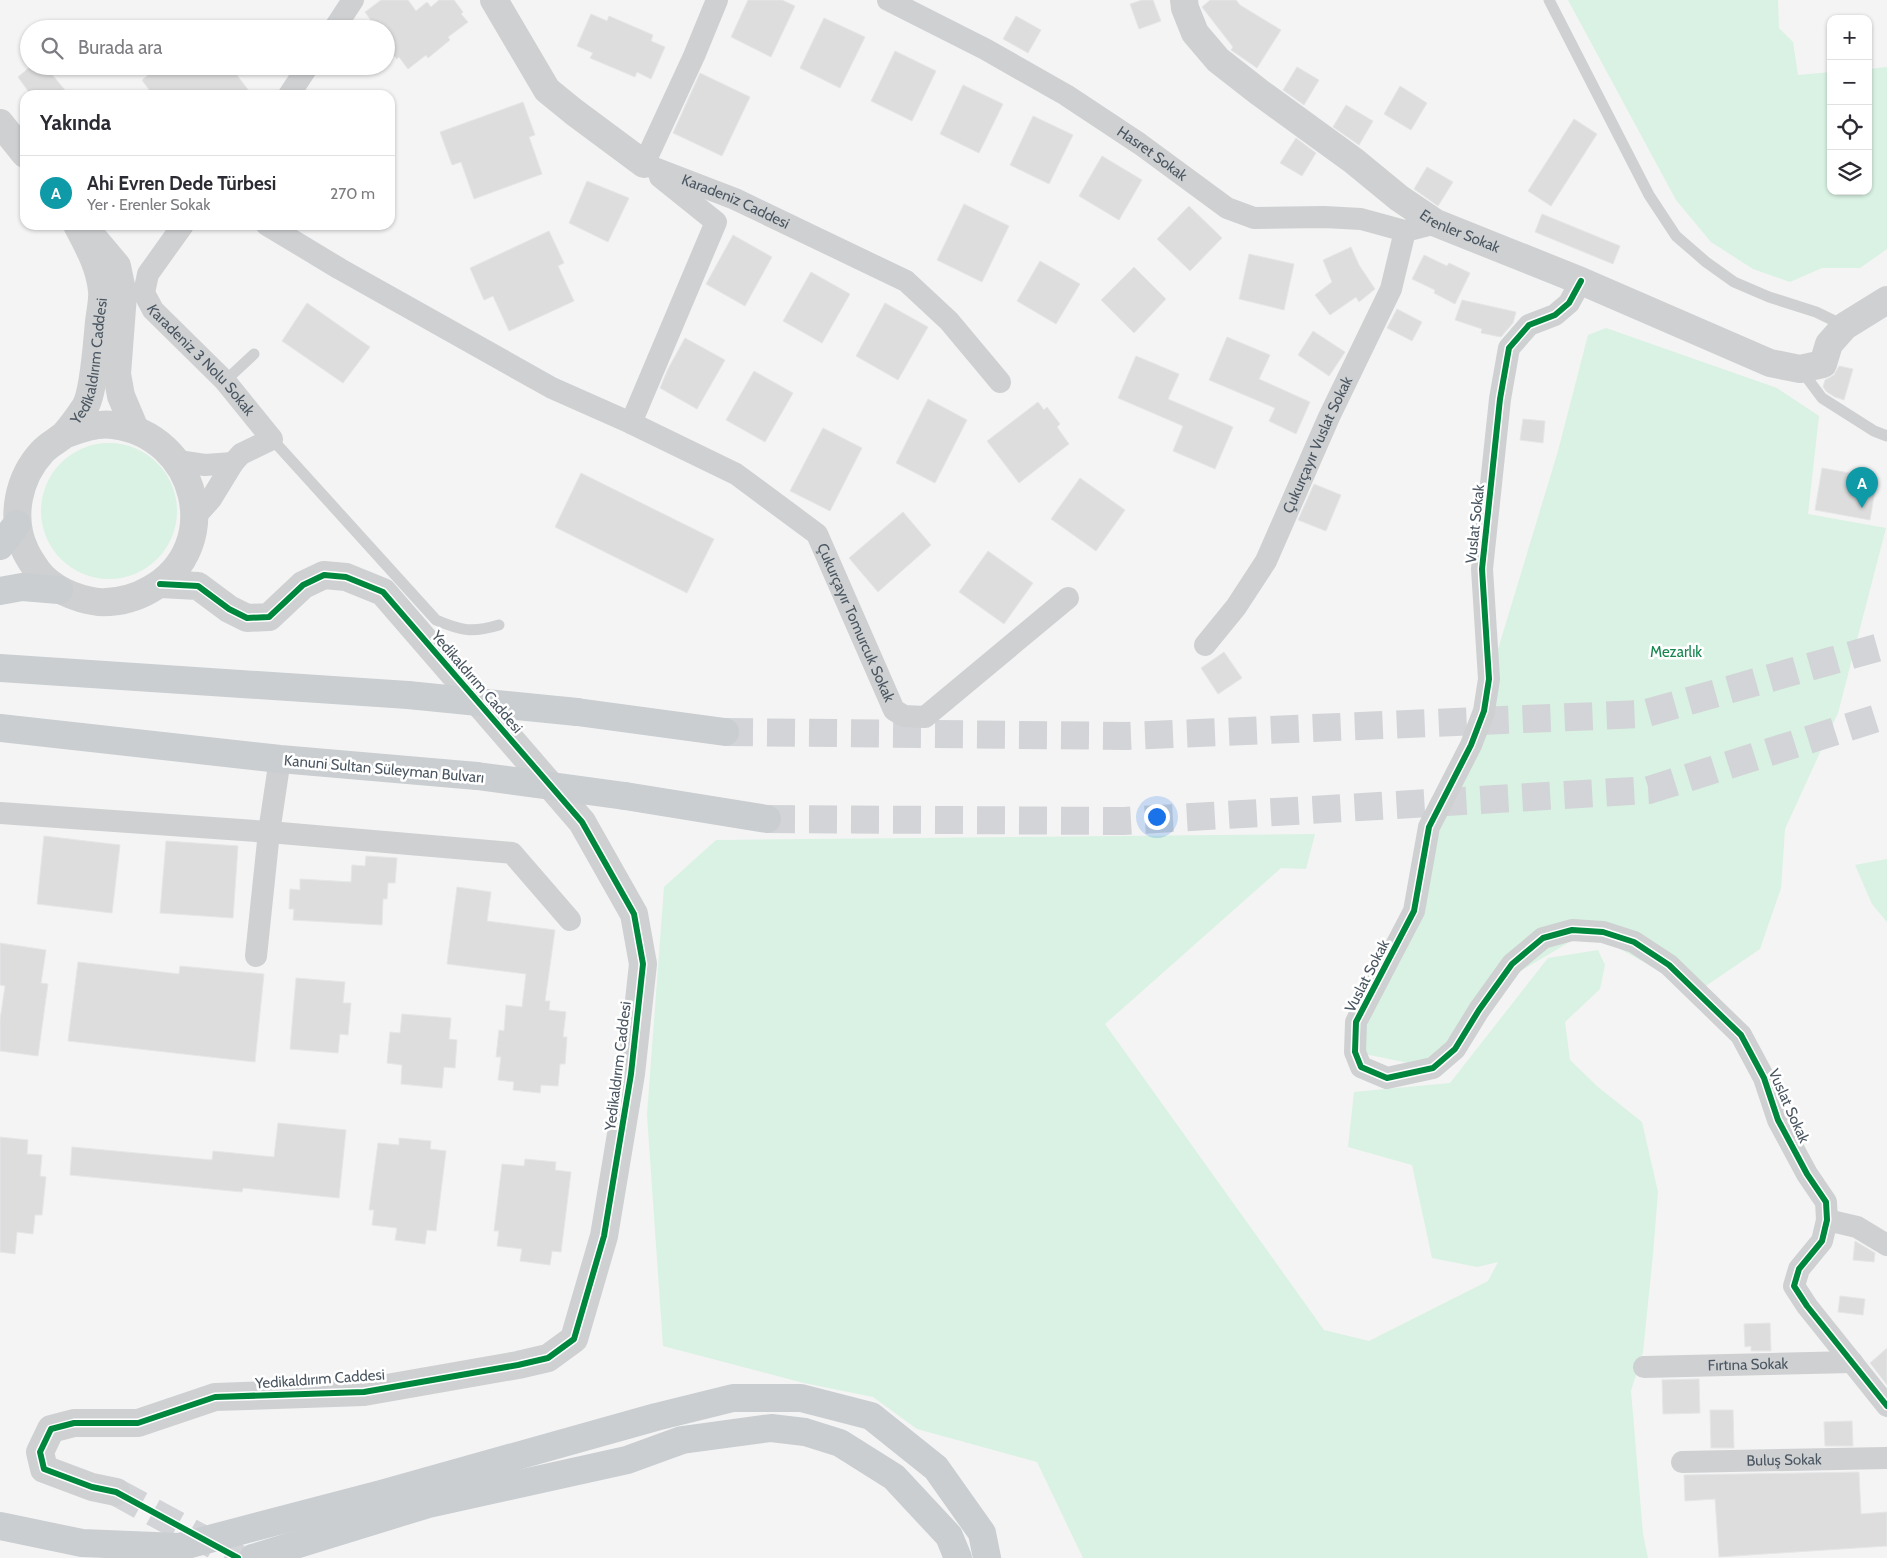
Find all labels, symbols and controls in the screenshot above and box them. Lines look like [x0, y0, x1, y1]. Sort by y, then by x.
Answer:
map controls [1827, 15, 1872, 195]
button: + [1827, 15, 1872, 60]
search box [20, 20, 395, 75]
icon: search [38, 34, 66, 62]
text: Burada ara [78, 36, 162, 59]
button: − [1827, 60, 1872, 105]
button: locate [1827, 105, 1872, 150]
text: Yakında [40, 110, 111, 135]
street label: Hasret Sokak [1114, 122, 1191, 185]
button: layers [1827, 150, 1872, 195]
street label: Karadeniz Caddesi [679, 170, 792, 233]
text: Ahi Evren Dede Türbesi [87, 172, 276, 195]
text: A [51, 184, 61, 203]
text: 270 m [330, 184, 375, 203]
text: Yer · Erenler Sokak [87, 195, 210, 214]
street label: Erenler Sokak [1416, 206, 1503, 257]
street label: Yedikaldırım Caddesi [66, 297, 111, 429]
street label: Karadeniz 3 Nolu Sokak [143, 301, 259, 420]
street label: Çukurçayır Vuslat Sokak [1279, 373, 1356, 516]
pin: A [1846, 467, 1878, 508]
street label: Vuslat Sokak [1462, 483, 1488, 564]
street label: Çukurçayır Tomurcuk Sokak [813, 540, 899, 705]
street label: Yedikaldırım Caddesi [427, 626, 526, 737]
park label: Mezarlık [1650, 643, 1702, 661]
street label: Kanuni Sultan Süleyman Bulvarı [283, 751, 485, 787]
your location [1144, 804, 1170, 830]
street label: Vuslat Sokak [1341, 936, 1393, 1015]
street label: Yedikaldırım Caddesi [601, 1000, 635, 1133]
street label: Vuslat Sokak [1765, 1066, 1813, 1146]
street label: Fırtına Sokak [1708, 1355, 1789, 1374]
street label: Yedikaldırım Caddesi [254, 1365, 385, 1393]
street label: Buluş Sokak [1746, 1450, 1822, 1470]

